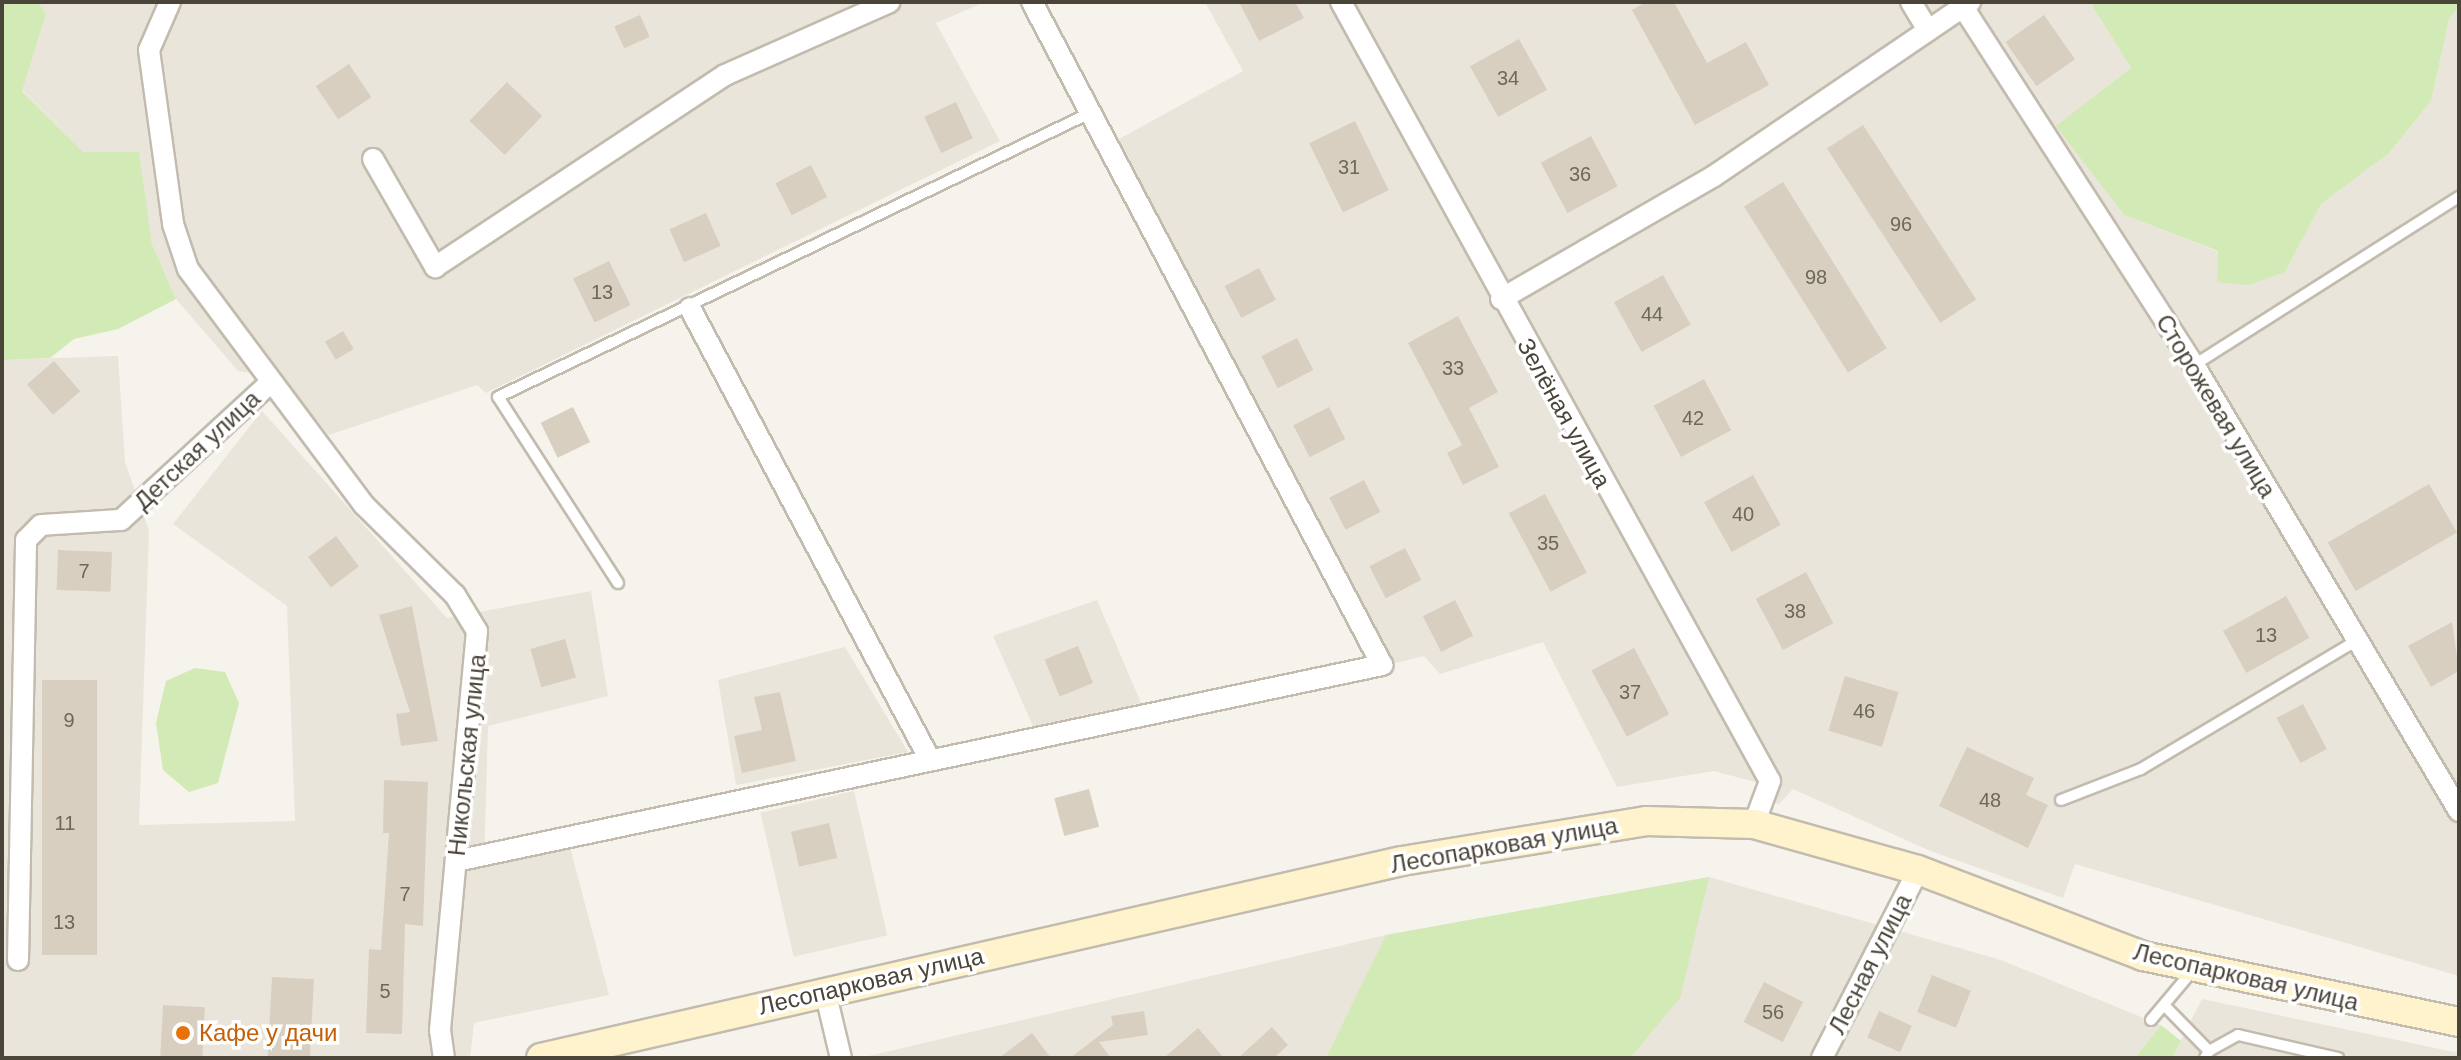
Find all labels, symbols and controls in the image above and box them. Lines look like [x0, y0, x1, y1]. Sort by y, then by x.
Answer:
house number: 34 [1497, 66, 1519, 90]
house number: 31 [1338, 155, 1360, 179]
house number: 36 [1569, 162, 1591, 186]
house number: 96 [1890, 212, 1912, 236]
house number: 98 [1805, 265, 1827, 289]
house number: 13 [591, 280, 613, 304]
house number: 44 [1641, 302, 1663, 326]
street label: Сторожевая улица [2150, 309, 2282, 503]
street label: Зелёная улица [1511, 333, 1617, 493]
house number: 33 [1442, 356, 1464, 380]
street label: Детская улица [128, 384, 266, 516]
house number: 42 [1682, 406, 1704, 430]
house number: 40 [1732, 502, 1754, 526]
house number: 35 [1537, 531, 1559, 555]
house number: 7 [78, 559, 90, 583]
house number: 38 [1784, 599, 1806, 623]
house number: 13 [2255, 623, 2277, 647]
street label: Никольская улица [442, 653, 492, 857]
house number: 37 [1619, 680, 1641, 704]
house number: 46 [1853, 699, 1875, 723]
house number: 9 [63, 708, 75, 732]
house number: 48 [1979, 788, 2001, 812]
house number: 11 [55, 811, 75, 835]
street label: Лесопарковая улица [1388, 811, 1620, 879]
house number: 7 [399, 882, 411, 906]
street label: Лесная улица [1822, 889, 1918, 1039]
house number: 13 [53, 910, 75, 934]
street label: Лесопарковая улица [2131, 937, 2361, 1017]
street label: Лесопарковая улица [756, 941, 986, 1021]
house number: 5 [379, 979, 391, 1003]
house number: 56 [1762, 1000, 1784, 1024]
place label: Кафе у дачи [199, 1019, 337, 1047]
marker: Кафе у дачи [174, 1024, 192, 1042]

